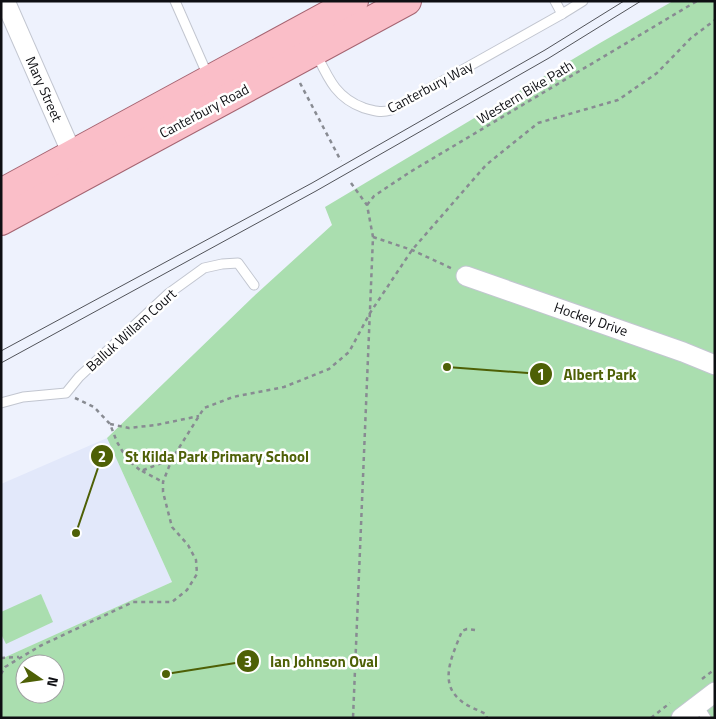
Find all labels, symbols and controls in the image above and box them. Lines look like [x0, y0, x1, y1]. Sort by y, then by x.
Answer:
street label: Mary Street [21, 53, 68, 125]
street label: Western Bike Path [473, 54, 577, 129]
street label: Canterbury Way [383, 55, 477, 118]
street label: Canterbury Road [155, 78, 252, 143]
street label: Balluk Willam Court [81, 283, 181, 376]
street label: Hockey Drive [551, 296, 631, 341]
callout: Albert Park [528, 359, 646, 389]
text: 1 [537, 363, 545, 386]
text: Albert Park [564, 363, 637, 386]
callout: St Kilda Park Primary School [90, 441, 319, 471]
text: 2 [98, 445, 106, 468]
text: St Kilda Park Primary School [125, 445, 309, 468]
callout: Ian Johnson Oval [235, 646, 388, 676]
text: 3 [244, 650, 252, 673]
text: Ian Johnson Oval [270, 650, 378, 673]
north arrow [15, 654, 65, 704]
text: N [42, 675, 64, 689]

